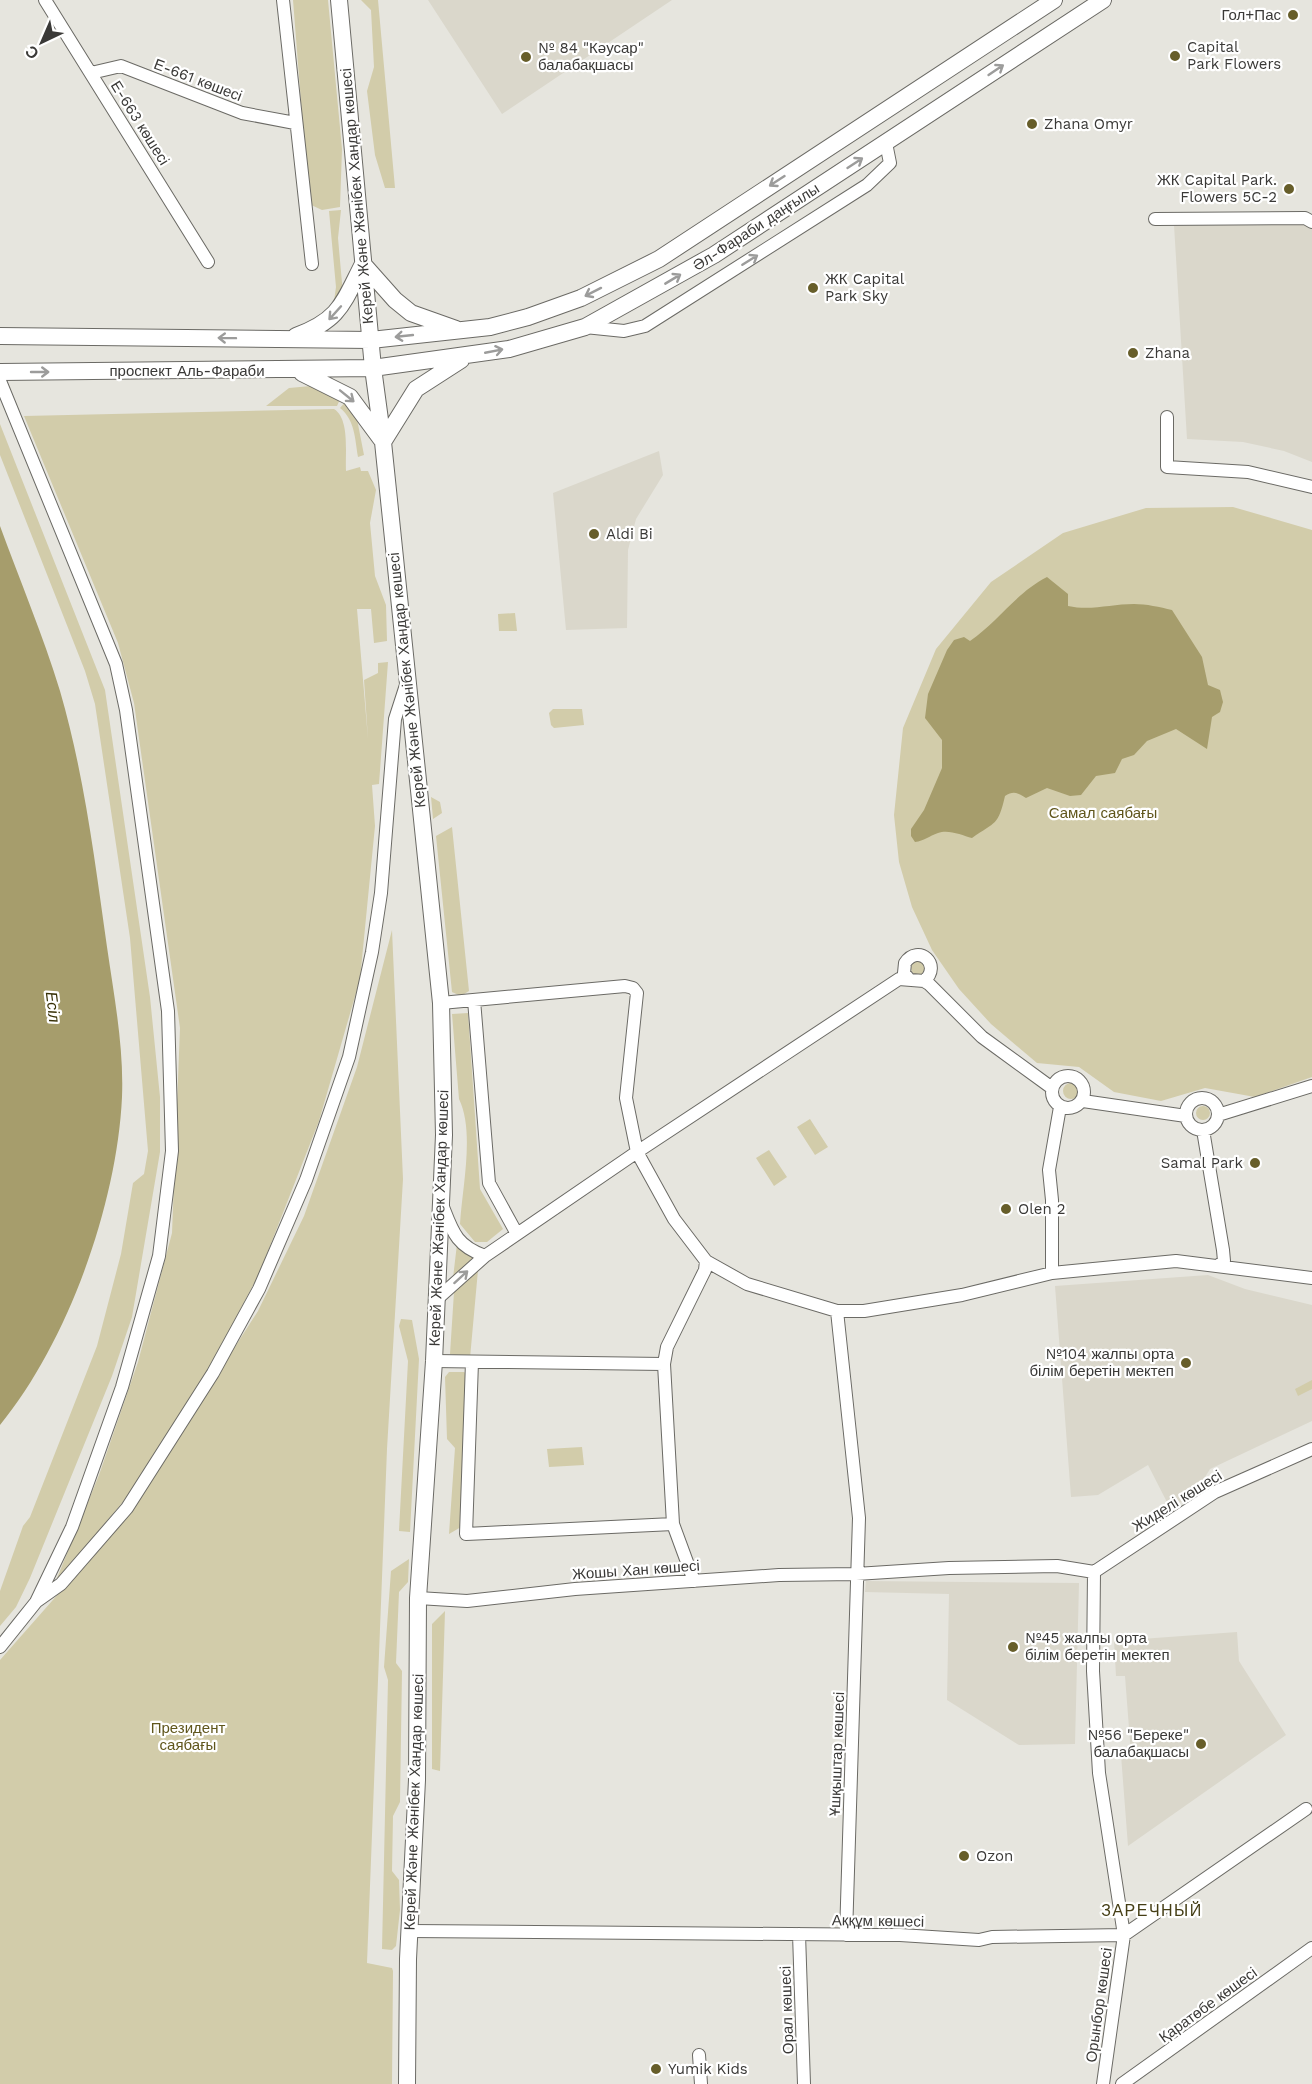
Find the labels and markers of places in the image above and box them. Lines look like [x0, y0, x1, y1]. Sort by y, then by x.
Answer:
place label: Гол+Пас [1221, 6, 1281, 24]
marker: Гол+Пас [1286, 8, 1300, 22]
place label: Capital Park Flowers [1187, 38, 1281, 73]
place label: № 84 "Кәусар" балабақшасы [538, 39, 644, 74]
marker: Capital Park Flowers [1168, 49, 1182, 63]
marker: № 84 "Кәусар" балабақшасы [519, 50, 533, 64]
place label: Zhana Omyr [1044, 115, 1133, 133]
marker: Zhana Omyr [1025, 117, 1039, 131]
place label: ЖК Capital Park. Flowers 5C-2 [1157, 171, 1277, 206]
marker: ЖК Capital Park. Flowers 5C-2 [1282, 182, 1296, 196]
place label: ЖК Capital Park Sky [825, 270, 905, 305]
marker: ЖК Capital Park Sky [806, 281, 820, 295]
place label: Zhana [1145, 344, 1191, 362]
marker: Zhana [1126, 346, 1140, 360]
place label: Aldi Bi [606, 525, 653, 543]
marker: Aldi Bi [587, 527, 601, 541]
place label: Samal Park [1161, 1154, 1243, 1172]
marker: Samal Park [1248, 1156, 1262, 1170]
place label: Olen 2 [1018, 1200, 1066, 1218]
marker: Olen 2 [999, 1202, 1013, 1216]
place label: №104 жалпы орта білім беретін мектеп [1029, 1345, 1175, 1380]
marker: №104 жалпы орта білім беретін мектеп [1179, 1356, 1193, 1370]
place label: №45 жалпы орта білім беретін мектеп [1025, 1629, 1170, 1664]
marker: №45 жалпы орта білім беретін мектеп [1006, 1640, 1020, 1654]
place label: №56 "Береке" балабақшасы [1088, 1726, 1189, 1761]
marker: №56 "Береке" балабақшасы [1194, 1737, 1208, 1751]
place label: Ozon [976, 1847, 1013, 1865]
marker: Ozon [957, 1849, 971, 1863]
place label: Yumik Kids [668, 2060, 748, 2078]
marker: Yumik Kids [649, 2062, 663, 2076]

